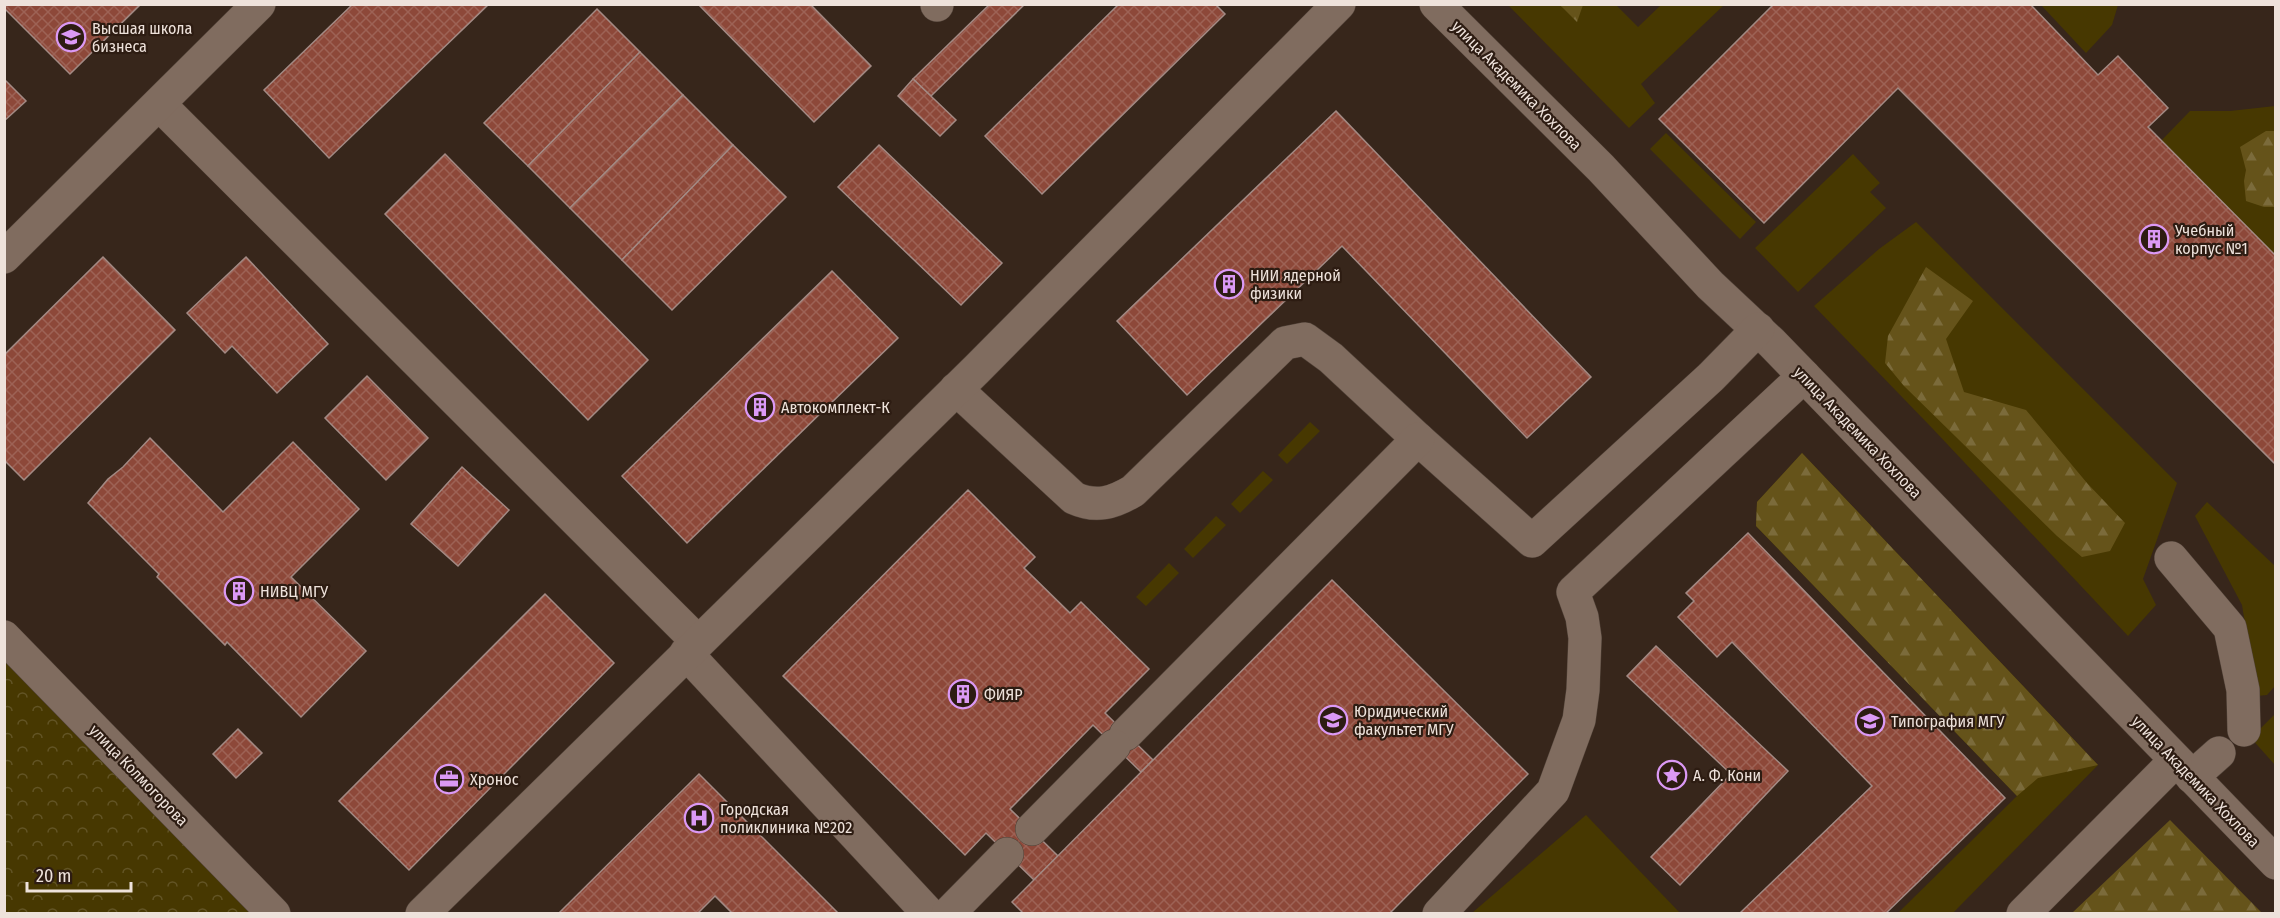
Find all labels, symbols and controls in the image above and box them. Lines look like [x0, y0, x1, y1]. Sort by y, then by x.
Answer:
street label: улица Академика Хохлова [1448, 17, 1586, 154]
place label: Высшая школа бизнеса [92, 19, 192, 56]
school or university icon: Высшая школа бизнеса [55, 21, 87, 53]
place label: Учебный корпус №1 [2174, 221, 2248, 258]
building icon: Учебный корпус №1 [2138, 223, 2170, 255]
place label: НИИ ядерной физики [1250, 266, 1341, 303]
building icon: НИИ ядерной физики [1213, 268, 1245, 300]
street label: улица Академика Хохлова [1790, 363, 1926, 502]
building icon: Автокомплект-К [744, 391, 776, 423]
place label: Автокомплект-К [781, 398, 890, 417]
building icon: НИВЦ МГУ [223, 575, 255, 607]
place label: НИВЦ МГУ [260, 582, 328, 601]
building icon: ФИЯР [947, 678, 979, 710]
place label: ФИЯР [984, 685, 1023, 704]
place label: Юридический факультет МГУ [1354, 702, 1454, 739]
school or university icon: Юридический факультет МГУ [1317, 704, 1349, 736]
school or university icon: Типография МГУ [1854, 705, 1886, 737]
place label: Типография МГУ [1891, 712, 2005, 731]
street label: улица Академика Хохлова [2128, 712, 2264, 851]
street label: улица Колмогорова [85, 721, 192, 830]
place icon: А. Ф. Кони [1656, 759, 1688, 791]
office icon: Хронос [433, 763, 465, 795]
place label: А. Ф. Кони [1693, 766, 1761, 785]
place label: Хронос [470, 770, 519, 789]
place label: Городская поликлиника №202 [720, 800, 852, 837]
hospital icon: Городская поликлиника №202 [683, 802, 715, 834]
scale bar [27, 855, 130, 893]
text: 20 m [36, 865, 71, 887]

